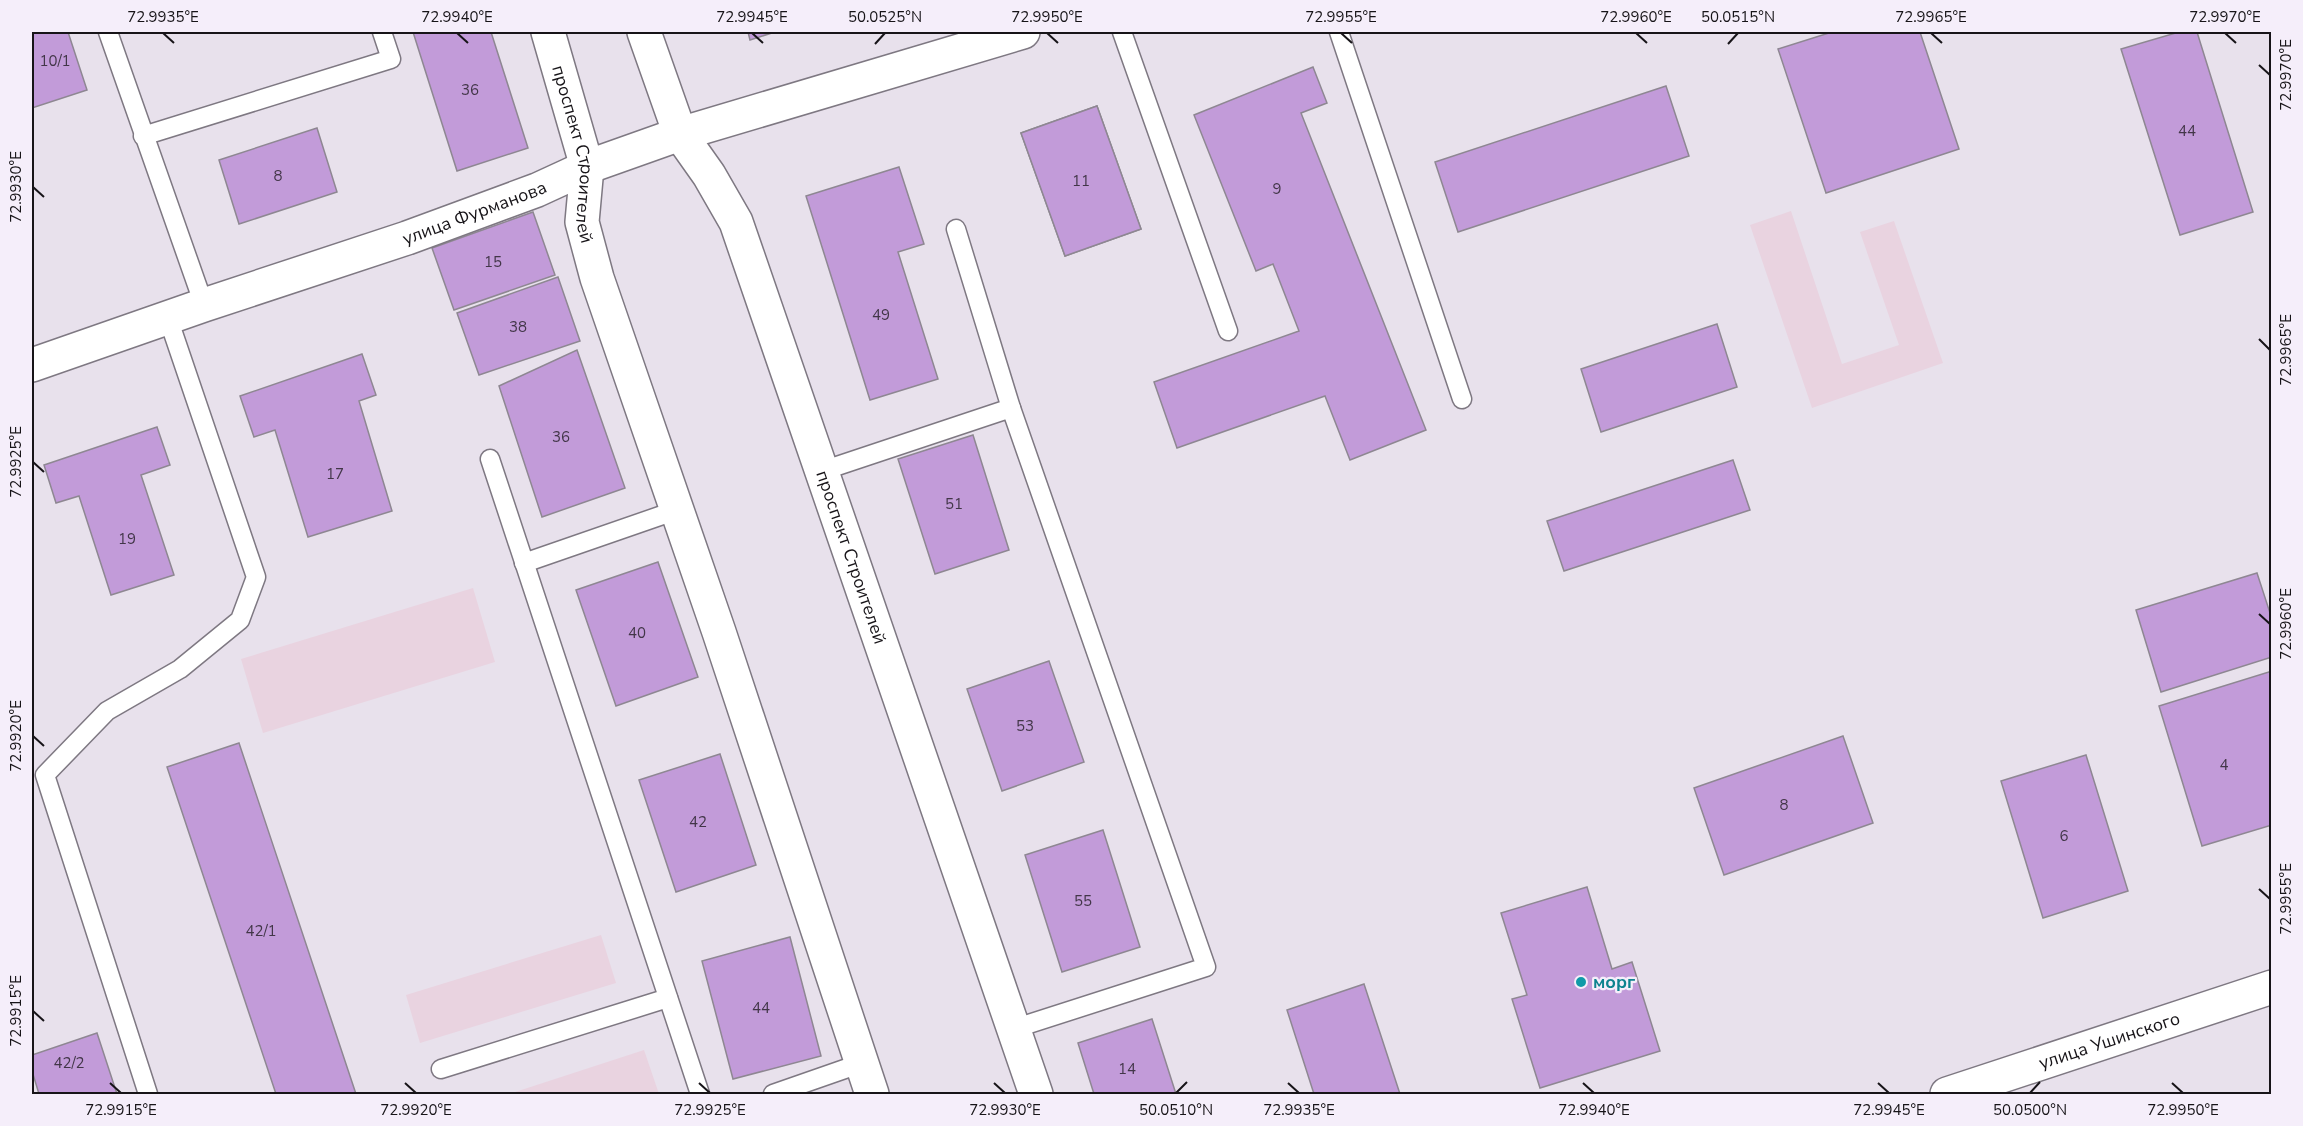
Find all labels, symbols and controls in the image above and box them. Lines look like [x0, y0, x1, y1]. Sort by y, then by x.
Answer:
text: 72.9935°E [127, 7, 199, 27]
text: 72.9940°E [421, 7, 493, 27]
text: 72.9945°E [716, 7, 788, 27]
text: 50.0525°N [848, 7, 922, 27]
text: 72.9950°E [1011, 7, 1083, 27]
text: 72.9955°E [1305, 7, 1377, 27]
text: 72.9960°E [1600, 7, 1672, 27]
text: 50.0515°N [1701, 7, 1775, 27]
text: 72.9965°E [1895, 7, 1967, 27]
text: 72.9970°E [2189, 7, 2261, 27]
text: 72.9970°E [2276, 39, 2296, 111]
house number: 10/1 [39, 51, 71, 71]
street label: проспект Строителей [546, 62, 599, 246]
house number: 36 [461, 80, 479, 100]
house number: 44 [2178, 121, 2196, 141]
text: 72.9930°E [6, 151, 26, 223]
house number: 8 [273, 166, 283, 186]
house number: 11 [1072, 171, 1090, 191]
street label: улица Фурманова [399, 175, 551, 251]
house number: 9 [1272, 179, 1282, 199]
house number: 15 [484, 252, 502, 272]
house number: 49 [872, 305, 890, 325]
text: 72.9965°E [2276, 314, 2296, 386]
house number: 38 [509, 317, 527, 337]
text: 72.9925°E [6, 426, 26, 498]
house number: 36 [552, 427, 570, 447]
house number: 17 [326, 464, 344, 484]
street label: проспект Строителей [810, 467, 892, 647]
house number: 51 [945, 494, 963, 514]
house number: 19 [118, 529, 136, 549]
text: 72.9960°E [2276, 588, 2296, 660]
house number: 40 [628, 623, 646, 643]
text: 72.9920°E [6, 700, 26, 772]
house number: 53 [1016, 716, 1034, 736]
house number: 4 [2219, 755, 2229, 775]
house number: 8 [1779, 795, 1789, 815]
house number: 42 [689, 812, 707, 832]
house number: 6 [2059, 826, 2069, 846]
text: 72.9955°E [2276, 863, 2296, 935]
house number: 55 [1074, 891, 1092, 911]
house number: 42/1 [245, 921, 277, 941]
place label: морг [1593, 970, 1635, 994]
text: 72.9915°E [6, 975, 26, 1047]
marker: морг [1574, 975, 1588, 989]
house number: 44 [752, 998, 770, 1018]
street label: улица Ушинского [2036, 1006, 2183, 1075]
house number: 42/2 [53, 1053, 85, 1073]
house number: 14 [1118, 1059, 1136, 1079]
text: 72.9915°E [85, 1100, 157, 1120]
text: 72.9920°E [380, 1100, 452, 1120]
text: 72.9925°E [674, 1100, 746, 1120]
text: 72.9930°E [969, 1100, 1041, 1120]
text: 50.0510°N [1139, 1100, 1213, 1120]
text: 72.9935°E [1263, 1100, 1335, 1120]
text: 72.9940°E [1558, 1100, 1630, 1120]
text: 72.9945°E [1853, 1100, 1925, 1120]
text: 50.0500°N [1993, 1100, 2067, 1120]
text: 72.9950°E [2147, 1100, 2219, 1120]

